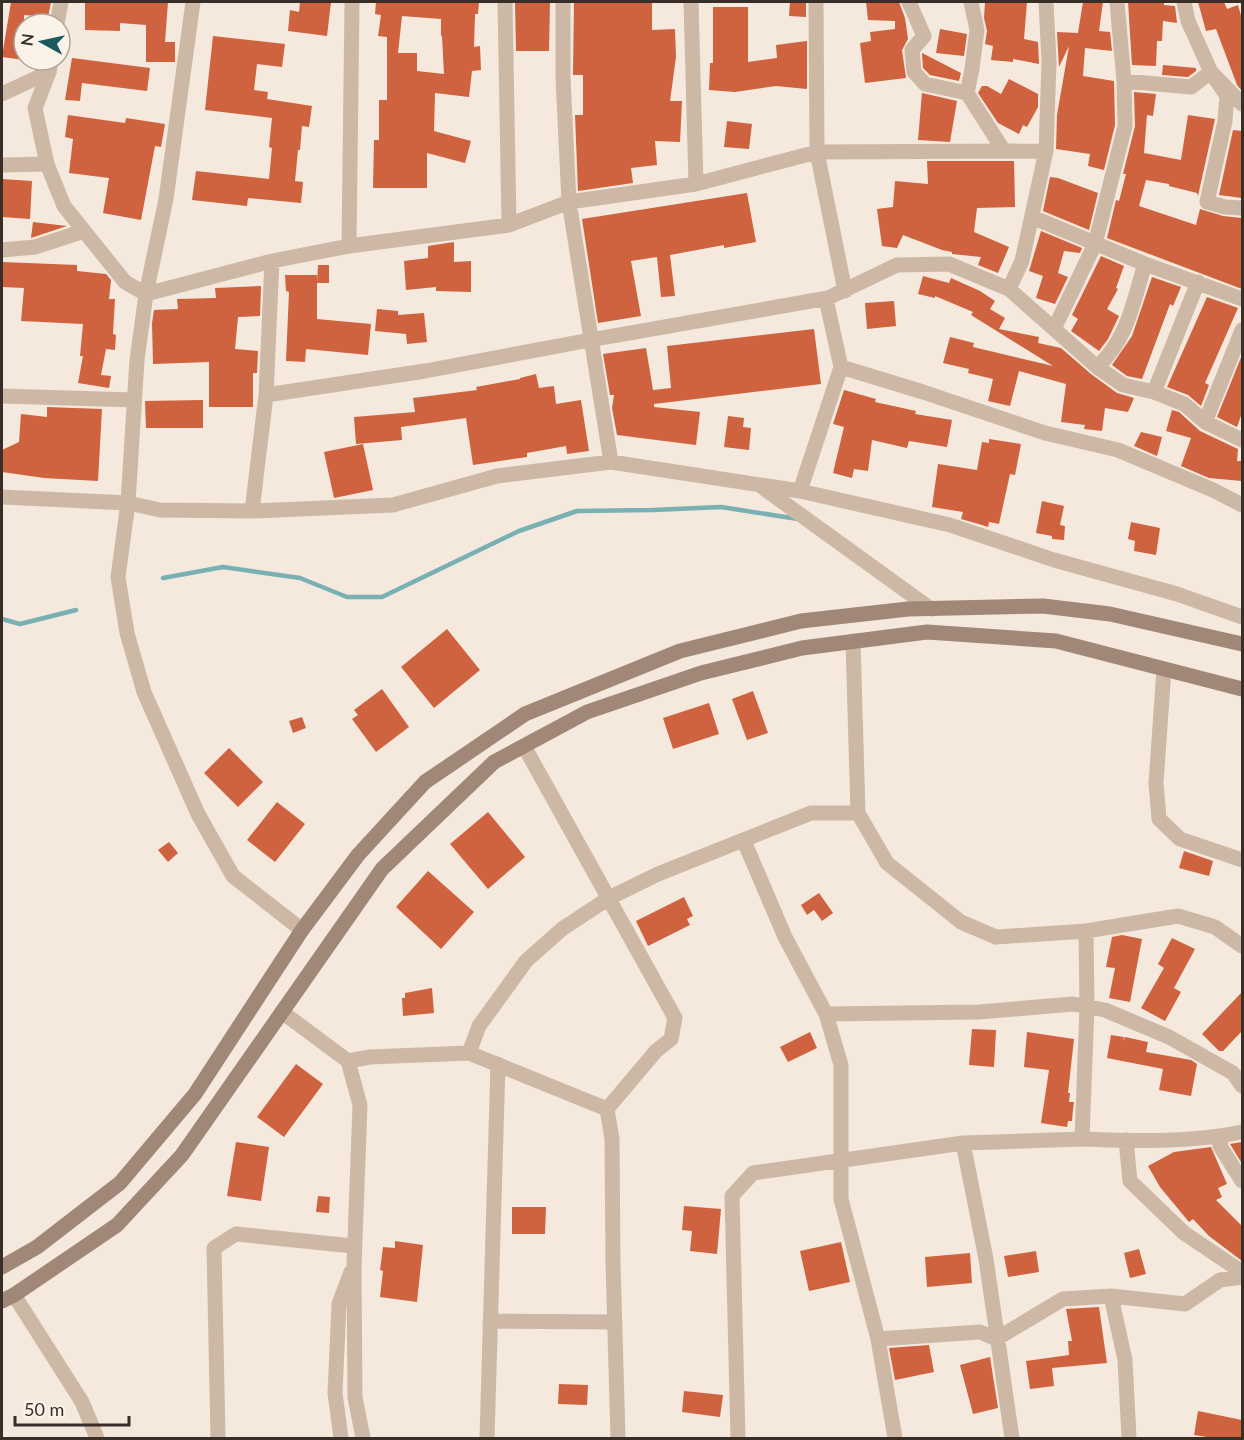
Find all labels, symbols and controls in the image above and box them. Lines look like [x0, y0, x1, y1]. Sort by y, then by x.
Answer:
north arrow [12, 12, 72, 72]
text: N [16, 32, 37, 47]
scale bar [15, 1389, 129, 1427]
text: 50 m [24, 1398, 64, 1420]

